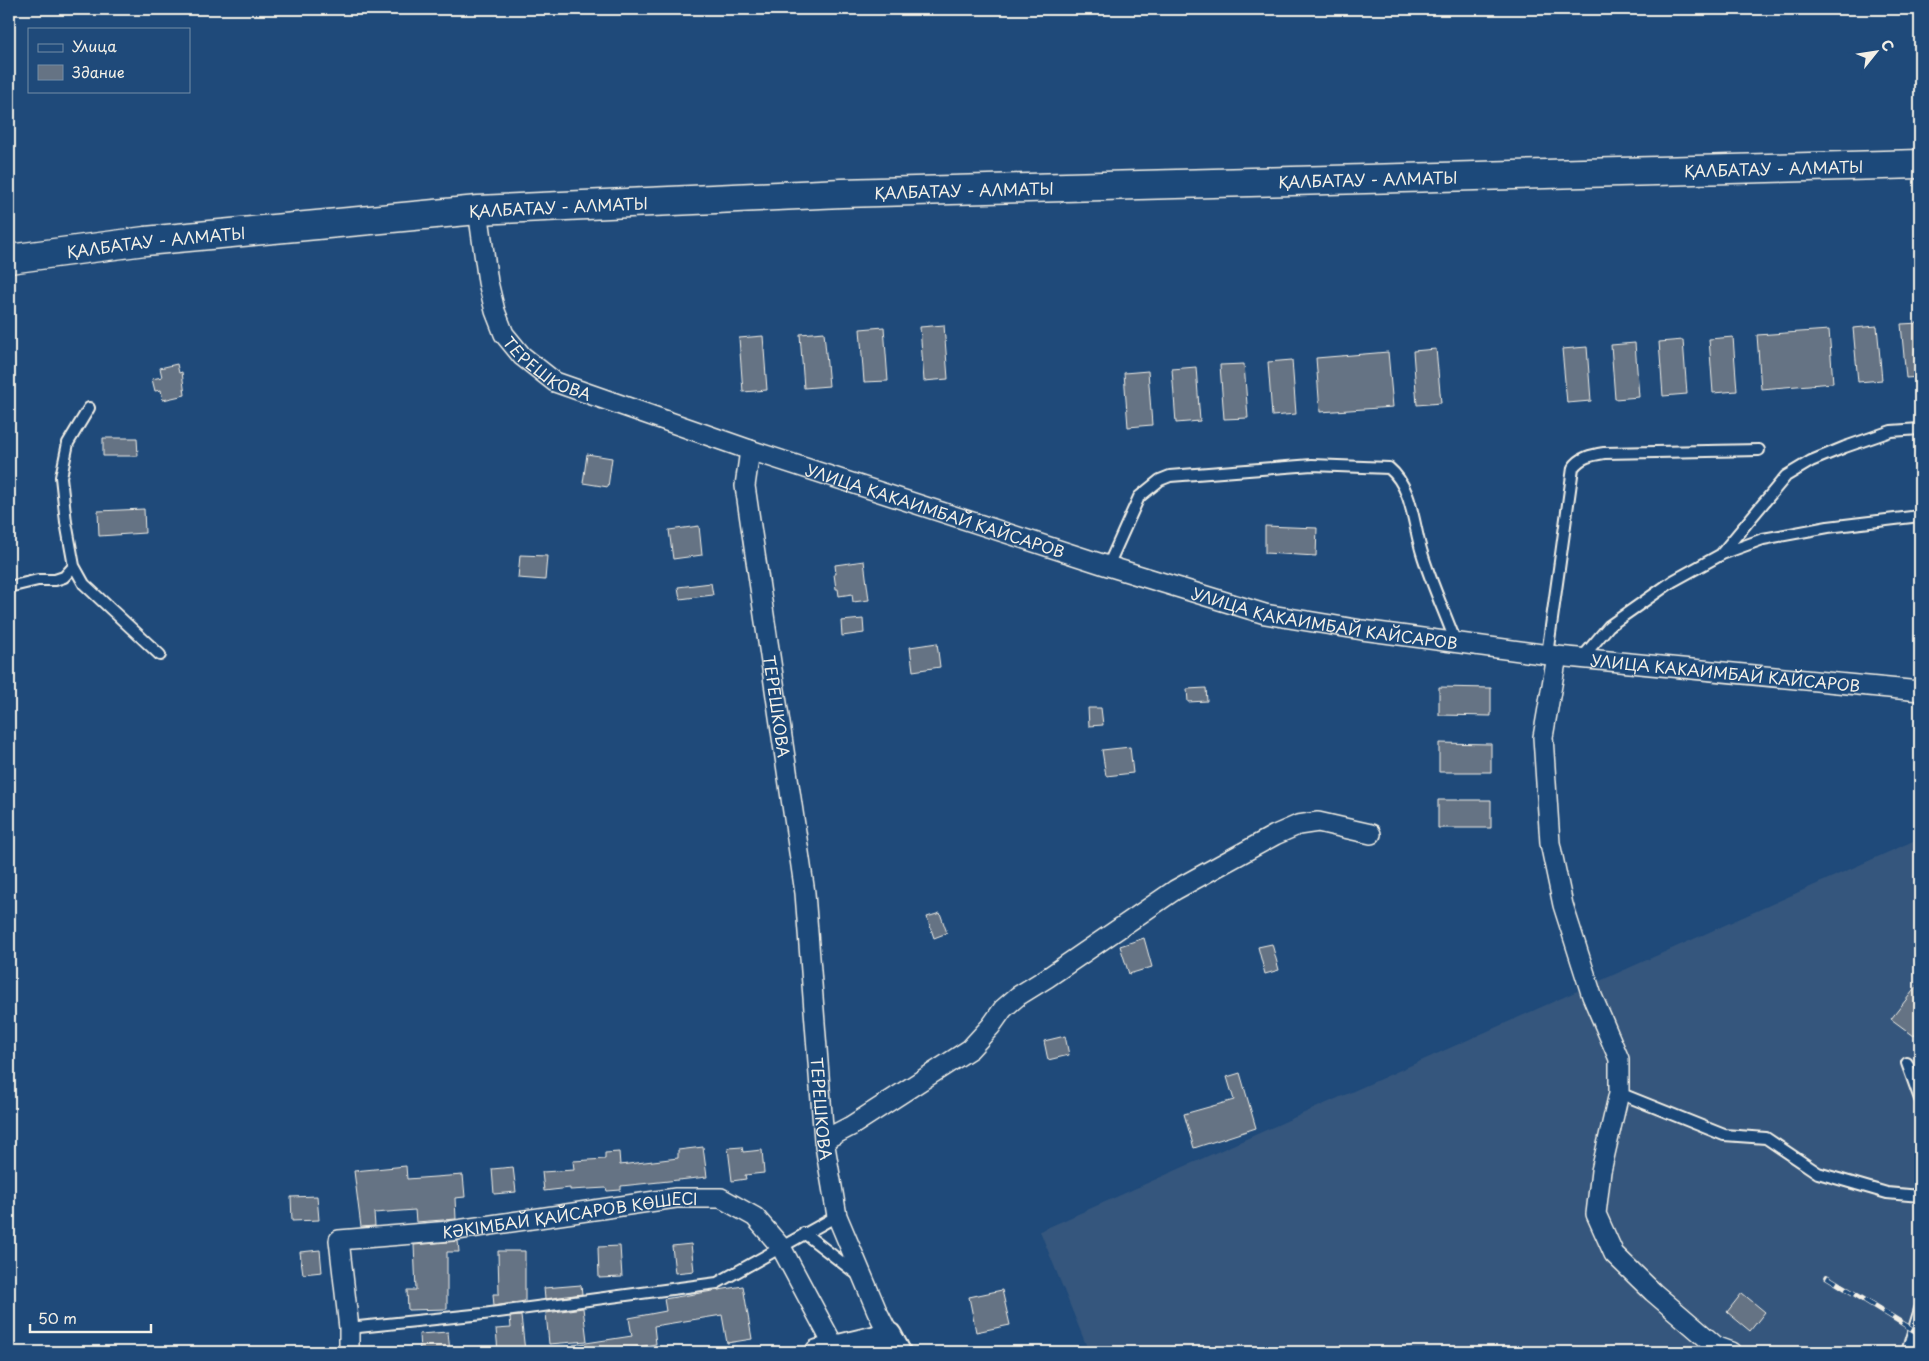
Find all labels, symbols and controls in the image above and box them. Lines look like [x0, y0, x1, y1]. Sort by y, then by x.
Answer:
legend [28, 28, 190, 92]
north arrow [1852, 28, 1902, 78]
text: Улица [72, 34, 117, 57]
text: С [1876, 35, 1899, 55]
text: Здание [72, 60, 125, 83]
street label: ҚАЛБАТАУ - АЛМАТЫ [1683, 154, 1864, 182]
street label: ҚАЛБАТАУ - АЛМАТЫ [1278, 164, 1458, 193]
street label: ҚАЛБАТАУ - АЛМАТЫ [874, 175, 1054, 204]
street label: ҚАЛБАТАУ - АЛМАТЫ [467, 190, 649, 223]
street label: ҚАЛБАТАУ - АЛМАТЫ [65, 220, 246, 263]
street label: ТЕРЕШКОВА [498, 330, 595, 406]
street label: УЛИЦА КАКАИМБАЙ КАЙСАРОВ [803, 457, 1068, 563]
street label: УЛИЦА КАКАИМБАЙ КАЙСАРОВ [1189, 580, 1459, 655]
street label: УЛИЦА КАКАИМБАЙ КАЙСАРОВ [1590, 647, 1861, 697]
street label: ТЕРЕШКОВА [758, 654, 797, 759]
street label: ТЕРЕШКОВА [806, 1056, 839, 1162]
street label: КӘКІМБАЙ ҚАЙСАРОВ КӨШЕСІ [441, 1186, 698, 1244]
scale bar [30, 1301, 151, 1333]
text: 50 m [38, 1306, 77, 1329]

